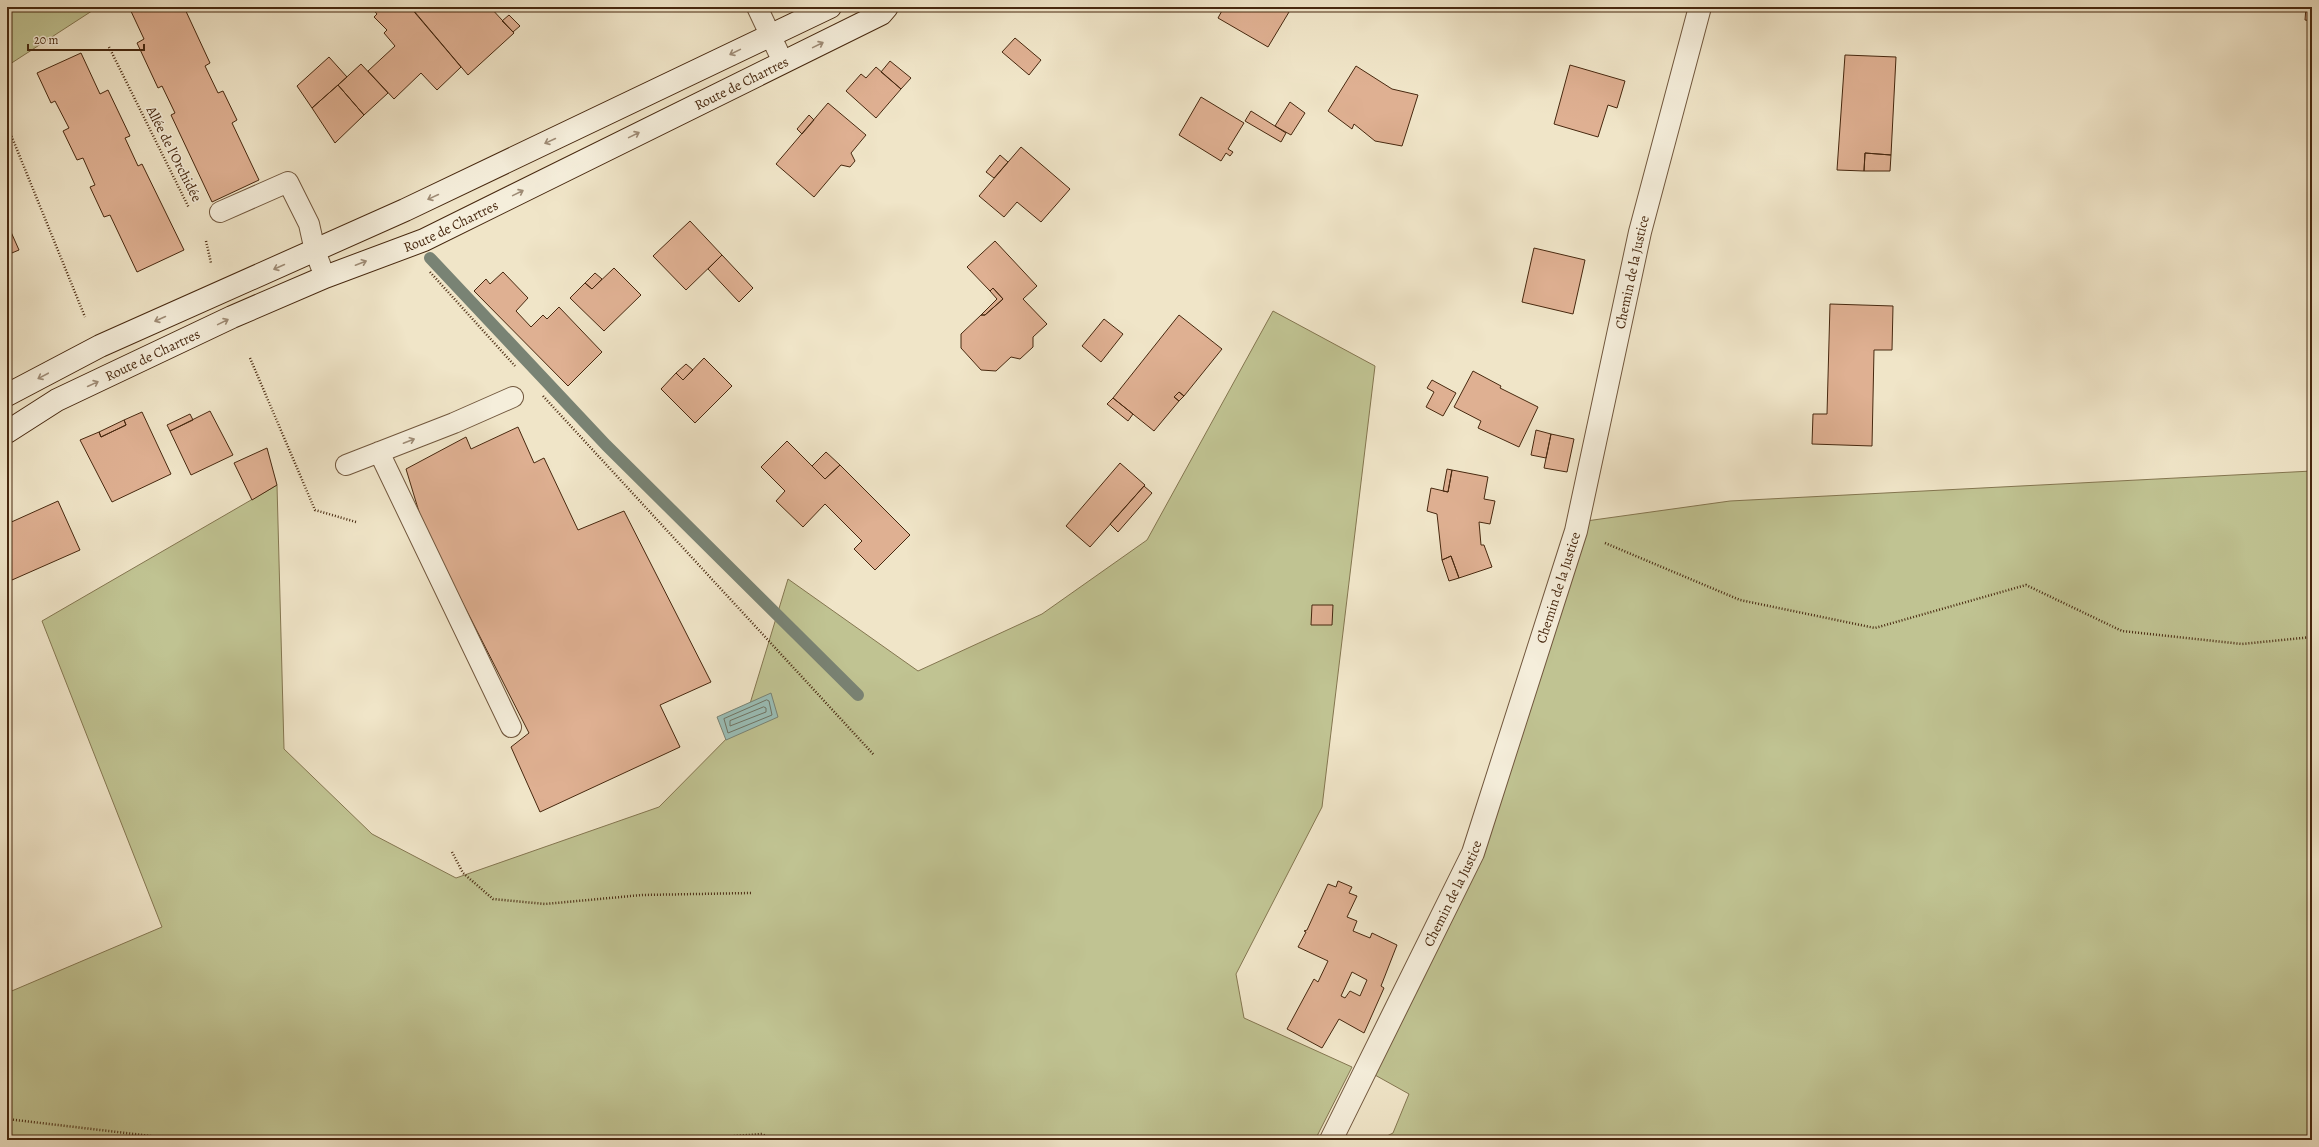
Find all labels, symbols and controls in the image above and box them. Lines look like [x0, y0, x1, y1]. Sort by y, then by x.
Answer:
scale bar [28, 26, 144, 52]
text: 20 m [34, 32, 58, 48]
one-way arrow [812, 41, 824, 48]
one-way arrow [729, 49, 741, 56]
street label: Route de Chartres [691, 52, 792, 114]
street label: Allée de l'Orchidée [141, 102, 206, 205]
one-way arrow [628, 131, 640, 139]
one-way arrow [545, 138, 557, 145]
one-way arrow [512, 189, 524, 196]
one-way arrow [427, 194, 439, 201]
street label: Route de Chartres [401, 195, 501, 256]
street label: Chemin de la Justice [1610, 213, 1654, 331]
one-way arrow [354, 259, 366, 266]
one-way arrow [274, 264, 286, 271]
one-way arrow [155, 316, 167, 324]
one-way arrow [217, 318, 229, 325]
street label: Route de Chartres [102, 324, 203, 385]
one-way arrow [38, 373, 50, 380]
one-way arrow [86, 379, 98, 387]
one-way arrow [402, 436, 414, 444]
street label: Chemin de la Justice [1531, 529, 1585, 646]
street label: Chemin de la Justice [1419, 838, 1486, 950]

